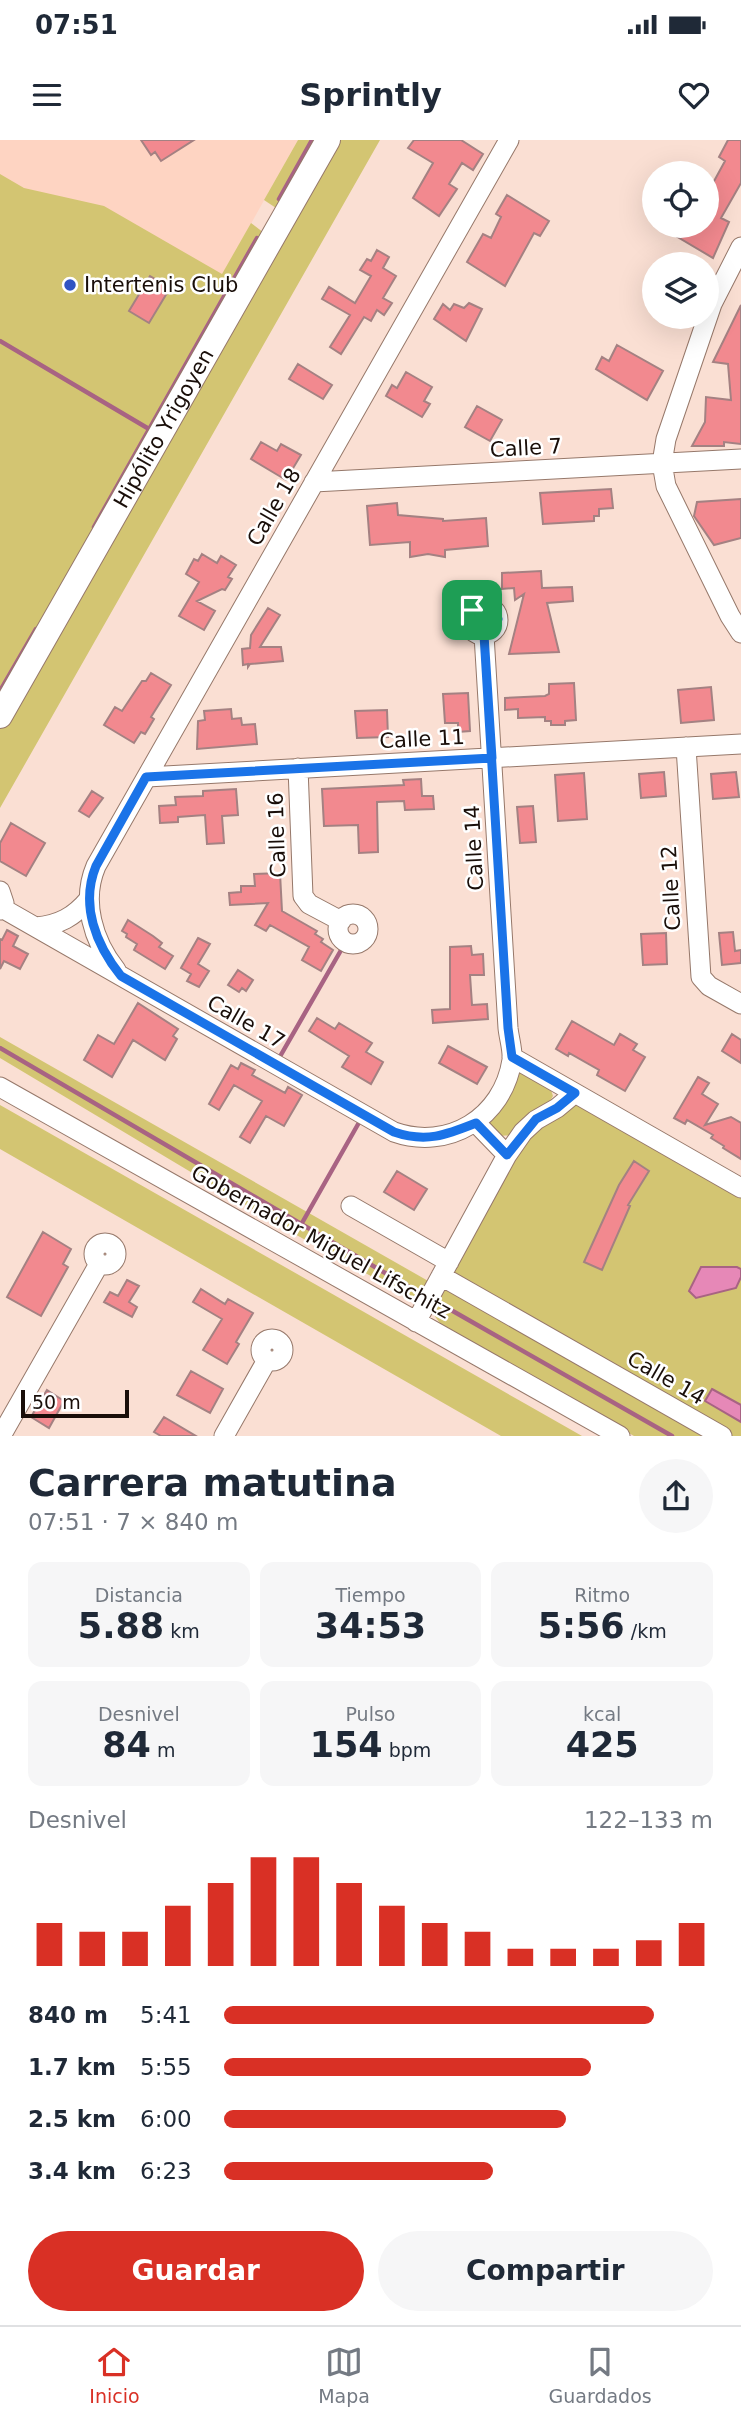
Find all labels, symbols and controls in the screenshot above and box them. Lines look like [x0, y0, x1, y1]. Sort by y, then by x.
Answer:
text: 07:51 [35, 10, 118, 40]
icon: menu [28, 76, 66, 114]
text: Sprintly [299, 76, 442, 114]
icon: heart [675, 76, 713, 114]
map controls [642, 161, 719, 329]
button: locate [642, 161, 719, 238]
button: layers [642, 252, 719, 329]
place label: Intertenis Club [84, 273, 238, 297]
marker: Intertenis Club [62, 277, 78, 293]
street label: Hipólito Yrigoyen [109, 344, 219, 512]
street label: Calle 7 [489, 434, 563, 462]
street label: Calle 18 [242, 464, 306, 550]
pin [442, 580, 502, 640]
icon: arrive [453, 591, 491, 629]
street label: Calle 11 [379, 725, 465, 753]
street label: Calle 16 [264, 792, 290, 878]
street label: Calle 14 [460, 805, 488, 891]
street label: Calle 12 [657, 845, 685, 931]
street label: Calle 17 [203, 990, 289, 1054]
street label: Gobernador Miguel Lifschitz [187, 1160, 455, 1324]
street label: Calle 14 [623, 1346, 709, 1410]
scale bar [21, 1387, 130, 1419]
text: 50 m [32, 1391, 81, 1413]
button: share [639, 1459, 713, 1533]
text: Carrera matutina [28, 1461, 397, 1505]
text: 07:51 · 7 × 840 m [28, 1509, 238, 1535]
text: Distancia [95, 1584, 183, 1606]
text: Tiempo [335, 1584, 406, 1606]
text: Ritmo [574, 1584, 630, 1606]
text: 5.88 [78, 1606, 164, 1646]
text: 34:53 [315, 1606, 426, 1646]
text: 5:56 [538, 1606, 625, 1646]
text: km [164, 1620, 200, 1642]
text: /km [625, 1620, 667, 1642]
text: Desnivel [98, 1703, 180, 1725]
text: Pulso [346, 1703, 395, 1725]
text: kcal [583, 1703, 621, 1725]
text: 84 [102, 1725, 151, 1765]
text: 154 [310, 1725, 383, 1765]
text: 425 [566, 1725, 639, 1765]
text: m [151, 1739, 175, 1761]
text: bpm [383, 1739, 431, 1761]
text: Desnivel [28, 1807, 127, 1833]
text: 122–133 m [584, 1807, 713, 1833]
text: 840 m [28, 2002, 108, 2028]
text: 5:41 [140, 2002, 192, 2028]
text: 1.7 km [28, 2054, 116, 2080]
text: 5:55 [140, 2054, 192, 2080]
text: 2.5 km [28, 2106, 116, 2132]
text: 6:00 [140, 2106, 192, 2132]
text: 3.4 km [28, 2158, 116, 2184]
text: 6:23 [140, 2158, 192, 2184]
button: Guardar [28, 2231, 364, 2311]
button: Compartir [378, 2231, 713, 2311]
tab: Inicio [89, 2343, 140, 2407]
tab: Mapa [318, 2343, 370, 2407]
tab: Guardados [549, 2343, 652, 2407]

